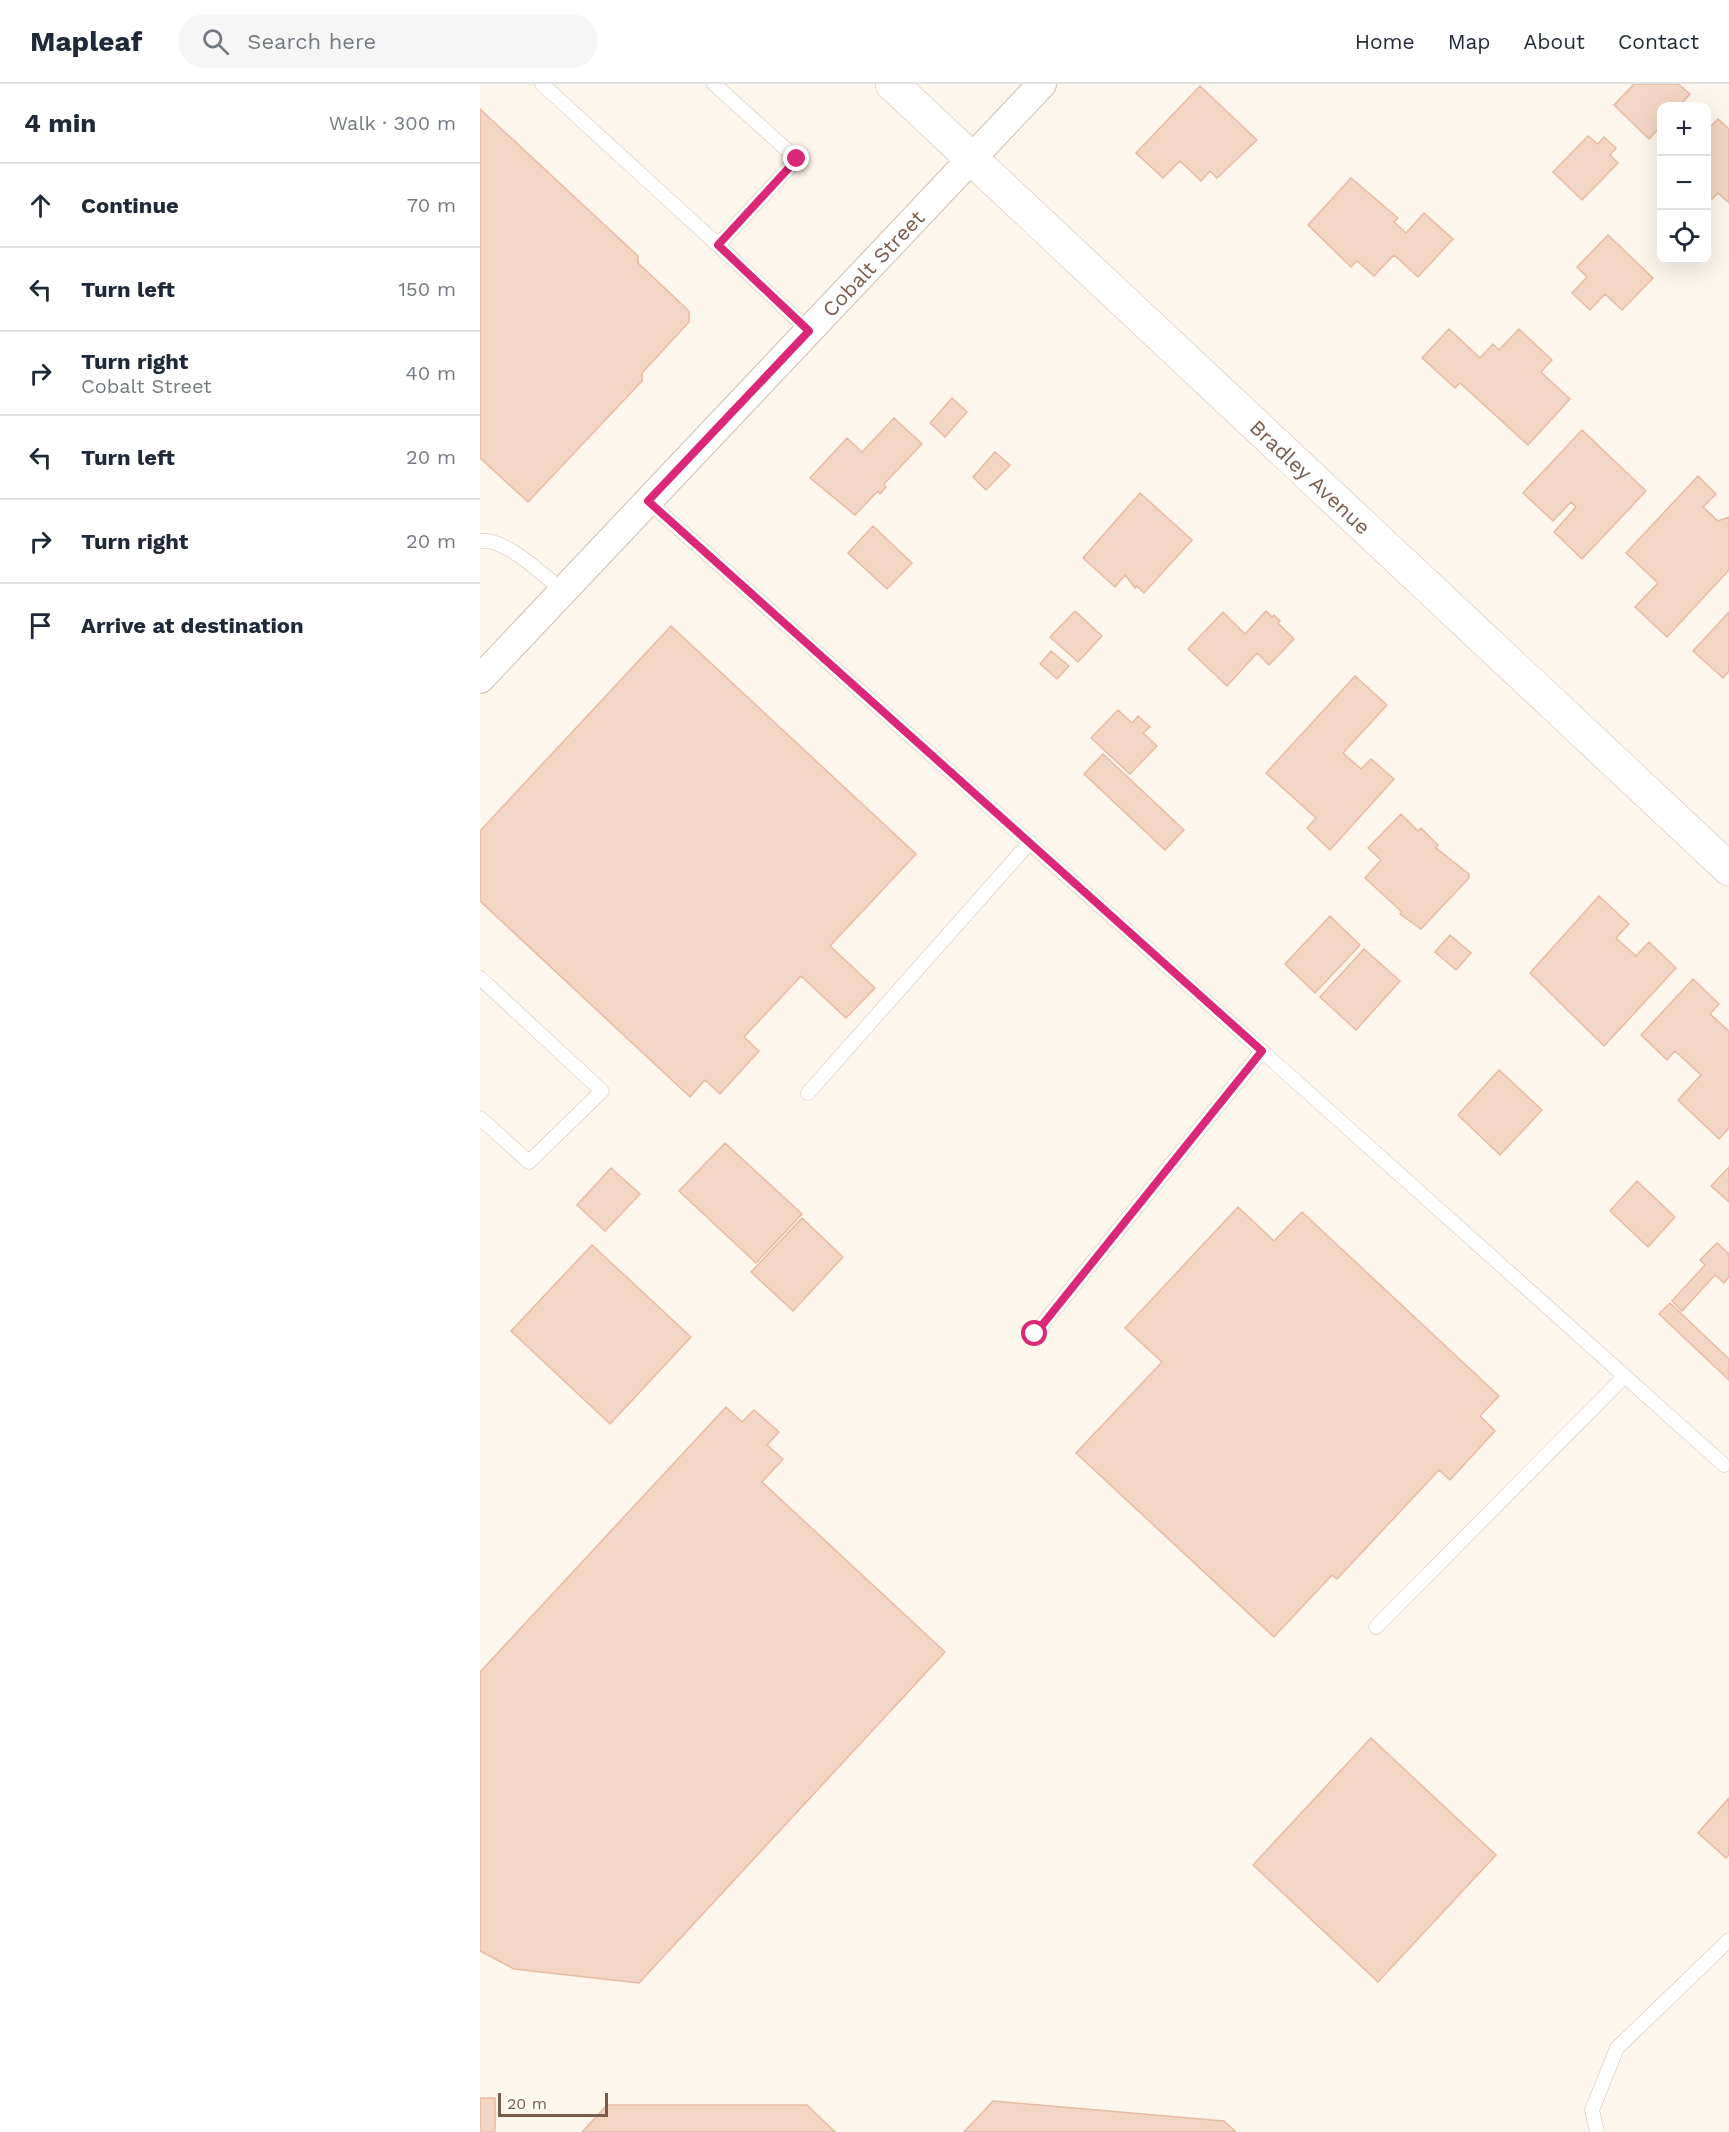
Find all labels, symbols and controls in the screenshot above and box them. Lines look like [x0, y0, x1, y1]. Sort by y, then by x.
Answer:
search box [178, 14, 598, 68]
text: Mapleaf [30, 25, 142, 58]
icon: search [199, 25, 232, 58]
text: Search here [247, 29, 376, 54]
text: Home [1355, 29, 1415, 54]
text: Map [1448, 29, 1491, 54]
text: About [1524, 29, 1585, 54]
text: Contact [1618, 29, 1699, 54]
map controls [1657, 102, 1711, 264]
button: + [1657, 102, 1711, 156]
text: 4 min [24, 108, 96, 138]
text: Walk · 300 m [329, 111, 456, 135]
route end [783, 145, 809, 171]
button: − [1657, 156, 1711, 210]
icon: ahead [24, 189, 57, 222]
text: Continue [81, 193, 179, 218]
text: 70 m [407, 193, 456, 217]
street label: Cobalt Street [817, 205, 929, 322]
button: locate [1657, 210, 1711, 264]
icon: left [24, 273, 57, 306]
text: Turn left [81, 277, 175, 302]
text: 150 m [398, 277, 456, 301]
text: Turn right [81, 349, 188, 374]
icon: right [24, 357, 57, 390]
text: 40 m [405, 361, 456, 385]
text: Cobalt Street [81, 374, 212, 398]
street label: Bradley Avenue [1245, 414, 1376, 539]
icon: left [24, 441, 57, 474]
text: Turn left [81, 445, 175, 470]
text: 20 m [406, 445, 456, 469]
icon: right [24, 525, 57, 558]
text: Turn right [81, 529, 188, 554]
text: 20 m [406, 529, 456, 553]
icon: arrive [24, 609, 57, 642]
text: Arrive at destination [81, 613, 304, 638]
route start [1021, 1320, 1047, 1346]
scale bar [498, 2090, 608, 2118]
text: 20 m [507, 2094, 547, 2113]

